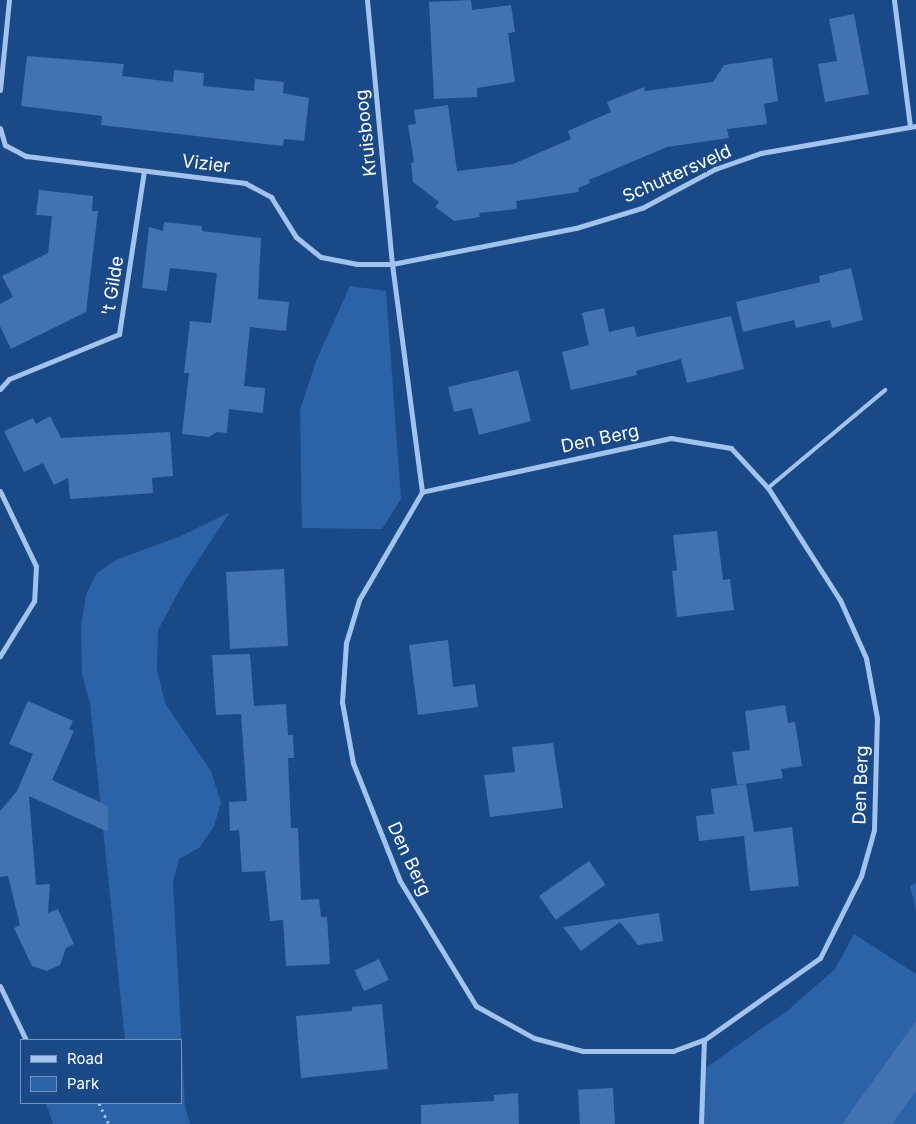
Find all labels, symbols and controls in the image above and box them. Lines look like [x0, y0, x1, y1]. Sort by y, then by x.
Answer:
street label: Kruisboog [351, 89, 381, 177]
street label: Schuttersveld [619, 140, 735, 208]
street label: Vizier [181, 150, 231, 178]
street label: 't Gilde [98, 255, 128, 317]
street label: Den Berg [559, 420, 641, 458]
street label: Den Berg [849, 745, 873, 825]
street label: Den Berg [383, 819, 435, 899]
legend [20, 1039, 182, 1104]
text: Road [67, 1049, 103, 1068]
text: Park [67, 1074, 99, 1093]

